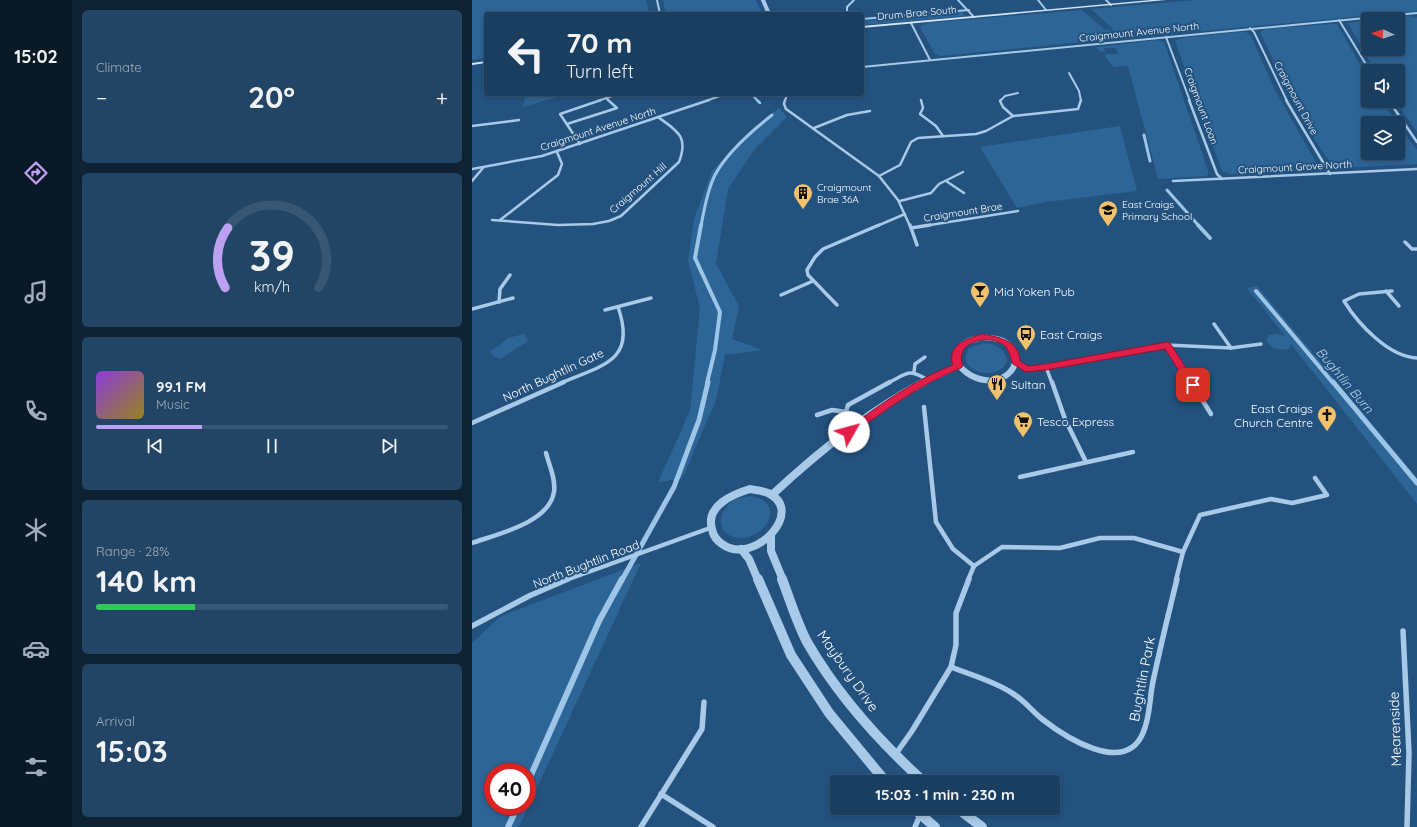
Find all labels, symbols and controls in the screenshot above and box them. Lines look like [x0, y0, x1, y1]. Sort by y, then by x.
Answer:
street label: Drum Brae South [877, 3, 957, 23]
north arrow [1361, 12, 1405, 56]
map controls [1361, 12, 1405, 160]
street label: Craigmount Avenue North [1078, 19, 1200, 45]
text: 70 m [566, 25, 632, 60]
icon: left [500, 28, 552, 80]
text: 15:02 [14, 45, 58, 68]
text: Climate [96, 59, 142, 75]
street label: Craigmount Drive [1271, 59, 1321, 137]
text: Turn left [566, 60, 634, 83]
button: sound [1361, 64, 1405, 108]
street label: Craigmount Loan [1181, 66, 1221, 146]
text: 20° [248, 78, 295, 116]
text: − [96, 84, 107, 112]
text: + [436, 84, 448, 112]
street label: Craigmount Avenue North [539, 104, 657, 154]
button: layers [1361, 116, 1405, 160]
street label: Craigmount Grove North [1238, 158, 1352, 176]
icon: directions [22, 159, 50, 187]
street label: Craigmount Hill [607, 160, 669, 216]
place label: Craigmount Brae 36A [817, 181, 872, 206]
building icon: Craigmount Brae 36A [792, 182, 814, 210]
place label: East Craigs Primary School [1122, 198, 1192, 223]
street label: Craigmount Brae [923, 199, 1004, 225]
school or university icon: East Craigs Primary School [1097, 199, 1119, 227]
text: 39 [249, 229, 295, 281]
icon: music [22, 278, 50, 306]
text: km/h [254, 278, 290, 296]
bar icon: Mid Yoken Pub [969, 280, 991, 308]
place label: Mid Yoken Pub [994, 284, 1075, 299]
bus stop icon: East Craigs [1015, 323, 1037, 351]
place label: East Craigs [1040, 327, 1103, 342]
water label: Bughtlin Burn [1313, 344, 1377, 416]
street label: North Bughtlin Gate [500, 345, 606, 405]
pin [1176, 368, 1210, 402]
restaurant icon: Sultan [986, 373, 1008, 401]
icon: arrive [1182, 374, 1204, 396]
text: 99.1 FM [156, 377, 206, 396]
place label: Sultan [1011, 377, 1046, 392]
text: Music [156, 396, 190, 412]
icon: phone [22, 397, 50, 425]
place label: East Craigs Church Centre [1234, 401, 1313, 430]
church icon: East Craigs Church Centre [1316, 404, 1338, 432]
supermarket icon: Tesco Express [1012, 410, 1034, 438]
position arrow [828, 411, 870, 453]
place label: Tesco Express [1037, 414, 1115, 429]
icon: previous [144, 435, 166, 457]
icon: pause [261, 435, 283, 457]
icon: next [378, 435, 400, 457]
icon: climate [22, 516, 50, 544]
street label: North Bughtlin Road [531, 537, 641, 591]
text: Range · 28% [96, 543, 169, 559]
text: 140 km [96, 562, 197, 600]
street label: Maybury Drive [813, 627, 883, 715]
icon: car [22, 635, 50, 663]
street label: Bughtlin Park [1125, 635, 1159, 723]
street label: Mearenside [1385, 691, 1405, 767]
text: Arrival [96, 713, 135, 729]
text: 15:03 [96, 732, 168, 770]
icon: filters [22, 753, 50, 781]
speed limit sign: 40 [484, 763, 536, 815]
text: 15:03 · 1 min · 230 m [875, 785, 1015, 804]

